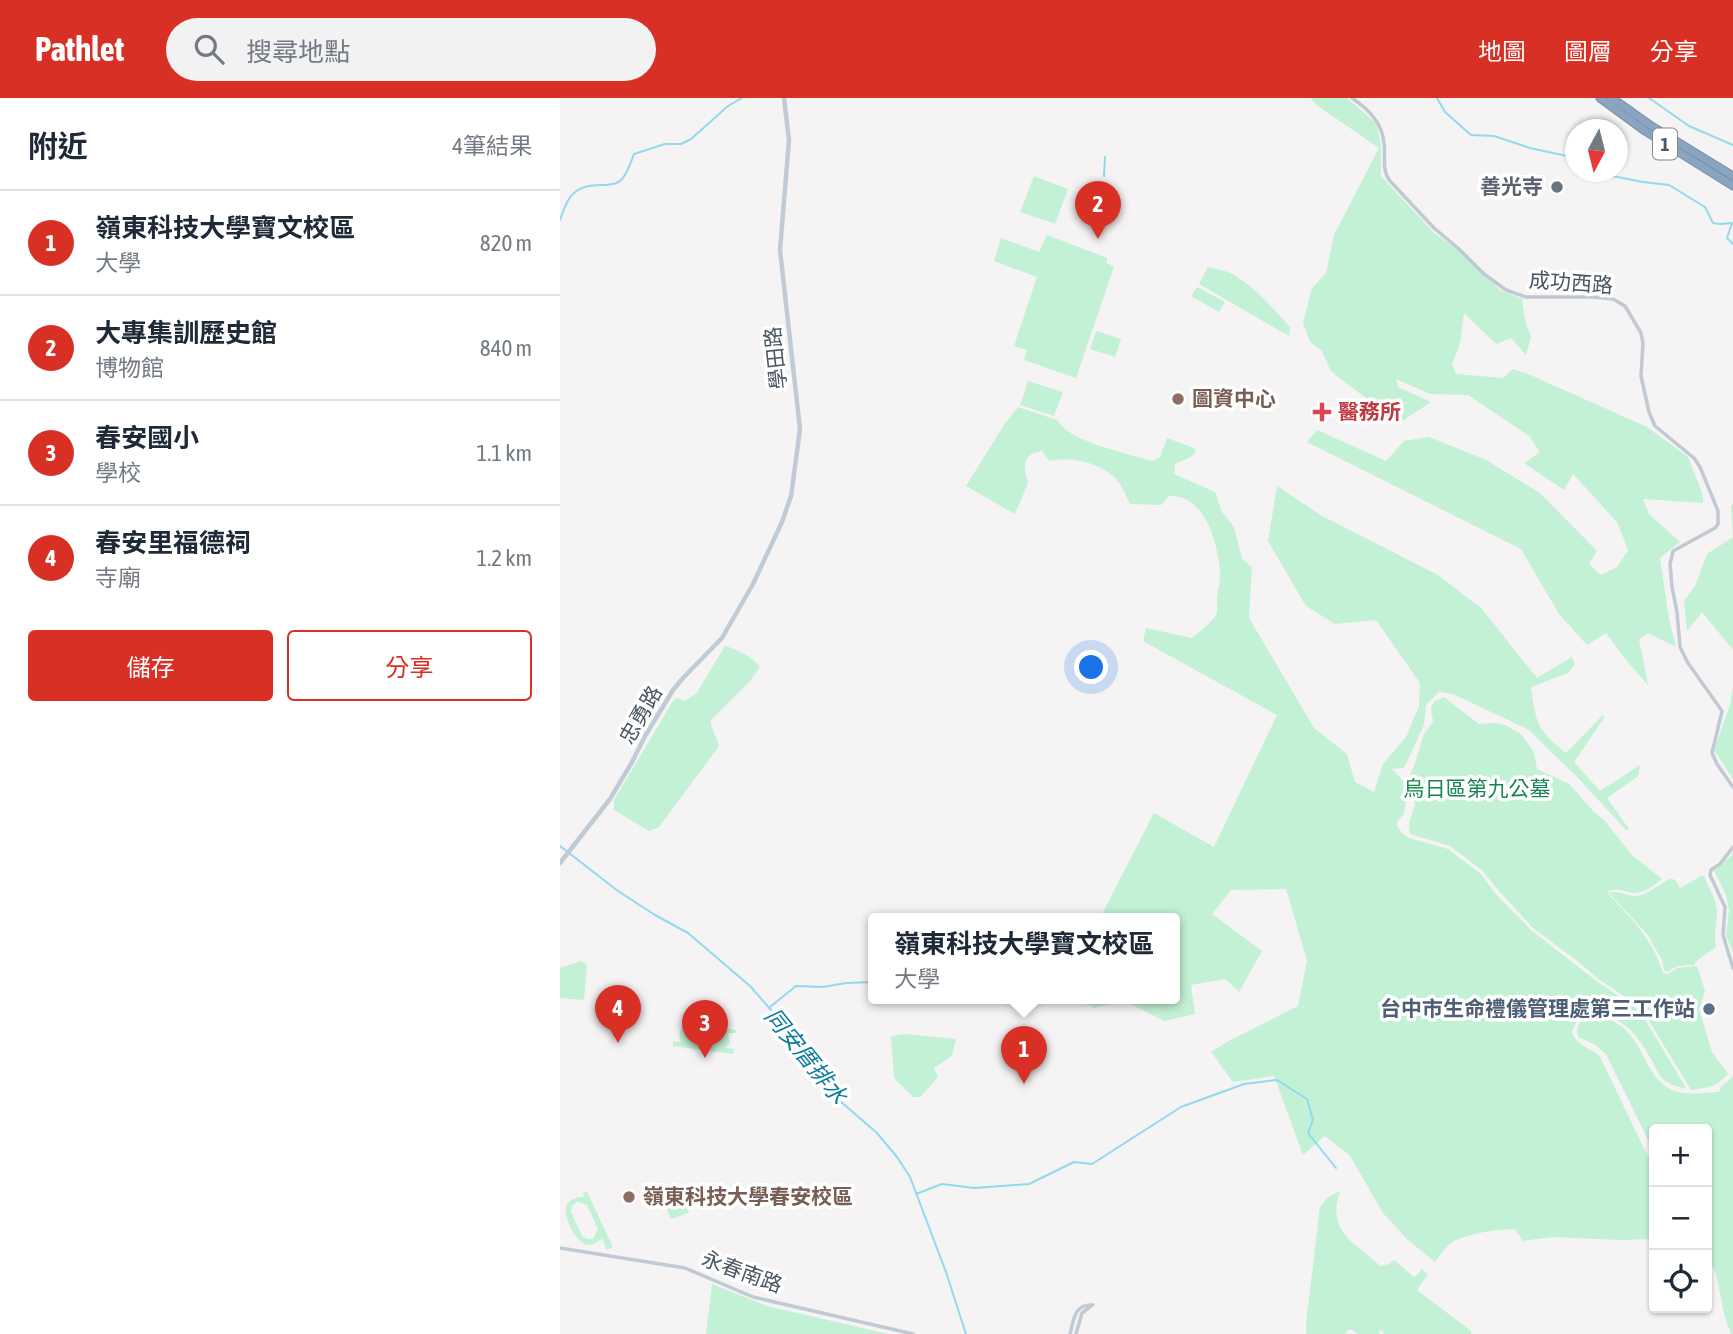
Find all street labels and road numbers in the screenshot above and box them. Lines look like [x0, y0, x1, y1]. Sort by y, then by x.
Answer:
road number: 1 [1653, 128, 1677, 159]
street label: 成功西路 [1528, 267, 1614, 297]
street label: 學田路 [760, 326, 790, 391]
street label: 忠勇路 [614, 681, 666, 748]
street label: 永春南路 [699, 1245, 786, 1297]

